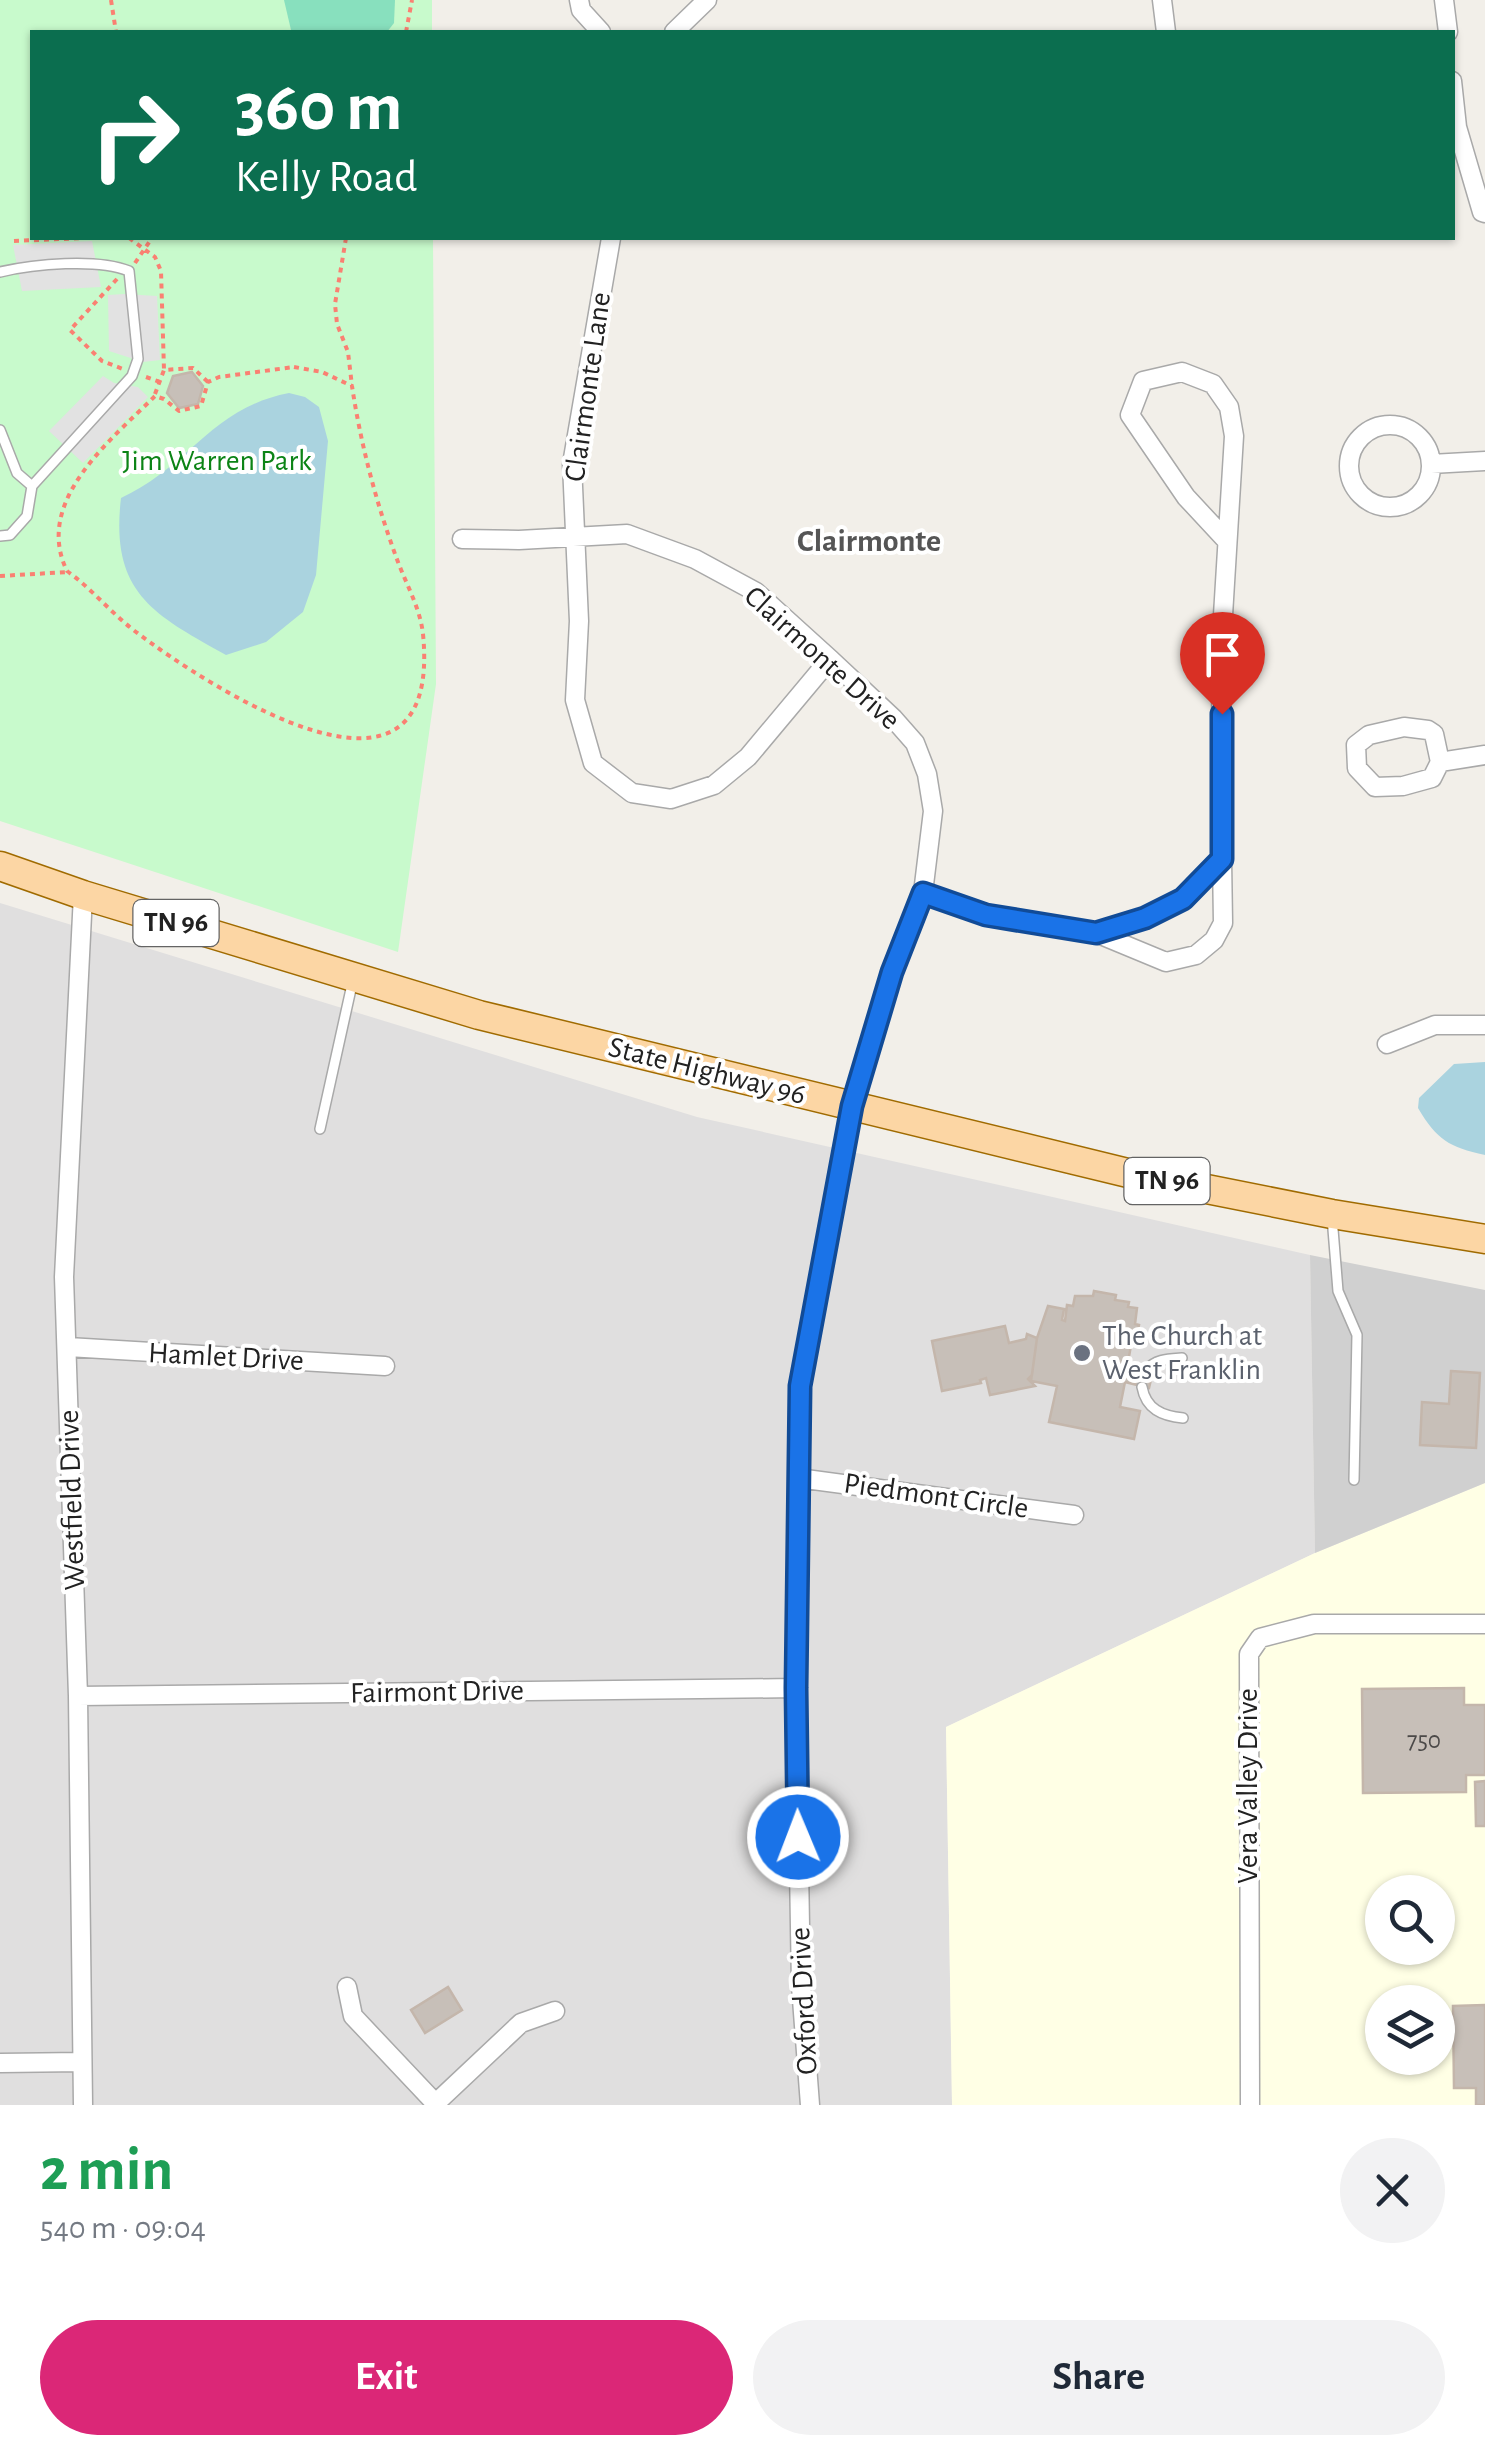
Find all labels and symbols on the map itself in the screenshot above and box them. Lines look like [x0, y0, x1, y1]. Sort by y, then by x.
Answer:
street label: Clairmonte Lane [560, 290, 616, 484]
park label: Jim Warren Park [122, 446, 312, 476]
district label: Clairmonte [797, 525, 941, 557]
street label: Clairmonte Drive [738, 581, 906, 735]
pin [1180, 612, 1265, 715]
road number: TN 96 [134, 900, 218, 946]
street label: State Highway 96 [605, 1032, 809, 1110]
road number: TN 96 [1124, 1158, 1210, 1204]
place label: The Church at West Franklin [1102, 1321, 1263, 1385]
street label: Hamlet Drive [148, 1338, 304, 1376]
marker: The Church at West Franklin [1071, 1342, 1093, 1364]
street label: Westfield Drive [54, 1409, 90, 1591]
street label: Piedmont Circle [842, 1468, 1030, 1524]
street label: Fairmont Drive [350, 1675, 524, 1709]
street label: Vera Valley Drive [1233, 1688, 1263, 1884]
house number: 750 [1407, 1728, 1441, 1753]
position arrow [746, 1785, 850, 1889]
street label: Oxford Drive [785, 1926, 823, 2076]

